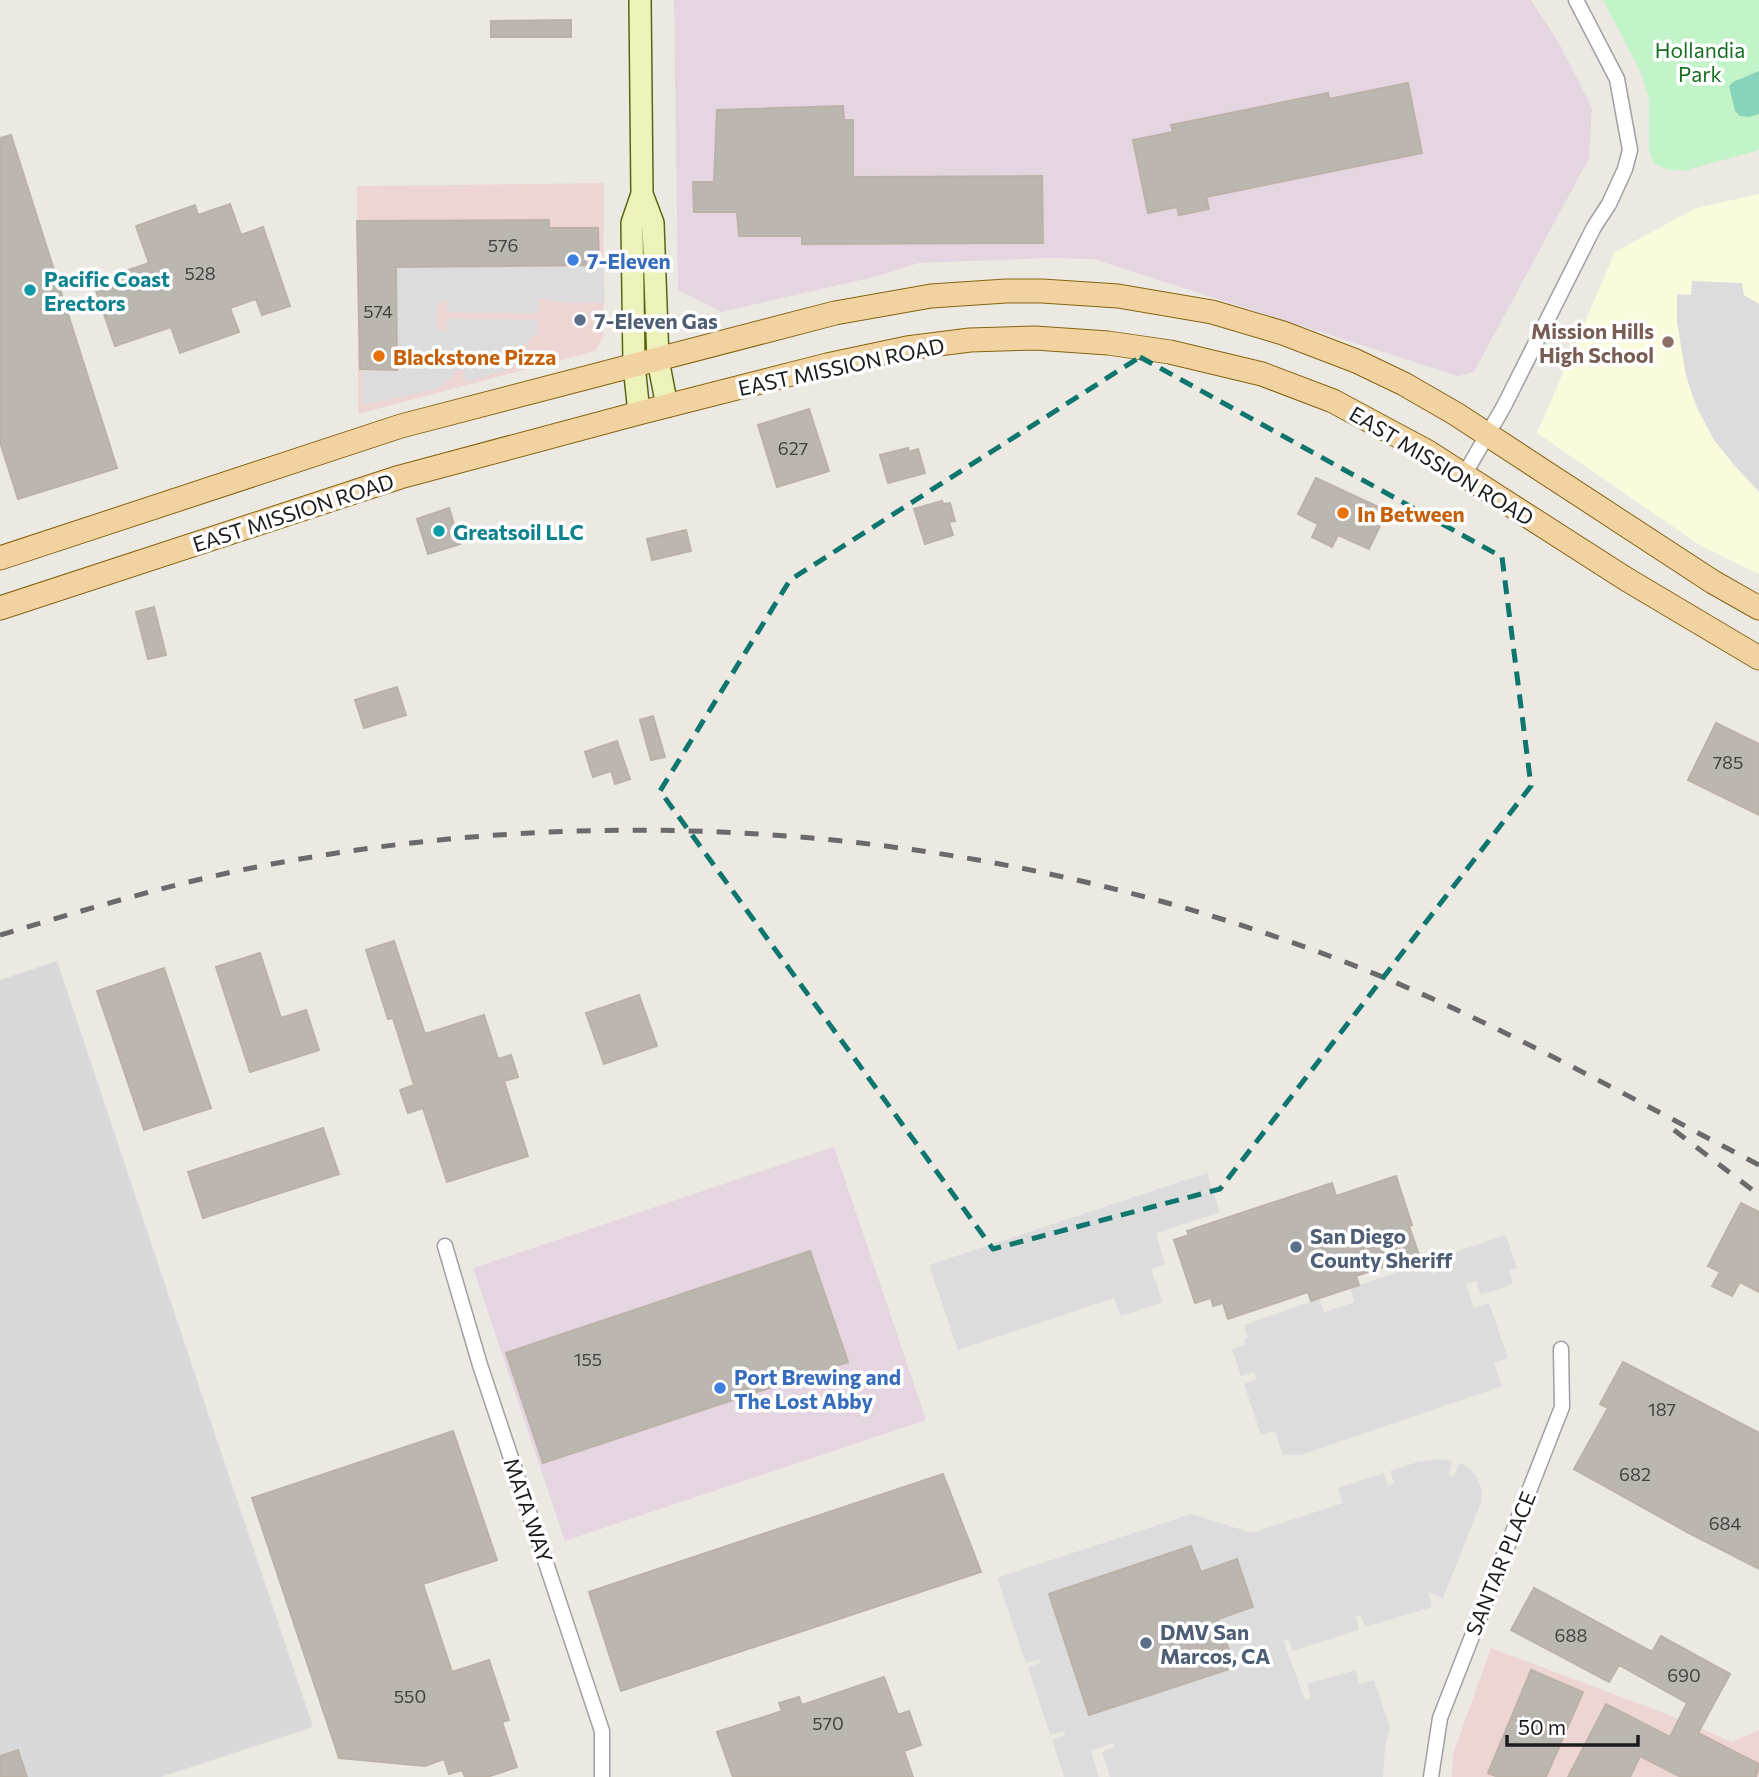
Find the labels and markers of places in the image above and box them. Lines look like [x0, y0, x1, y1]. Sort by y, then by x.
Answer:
place label: 7-Eleven [587, 248, 671, 273]
marker: 7-Eleven [565, 252, 581, 268]
place label: Pacific Coast Erectors [44, 266, 170, 315]
marker: Pacific Coast Erectors [22, 282, 38, 298]
place label: 7-Eleven Gas [594, 308, 718, 333]
marker: 7-Eleven Gas [572, 312, 588, 328]
place label: Mission Hills High School [1531, 318, 1654, 367]
marker: Mission Hills High School [1660, 334, 1676, 350]
place label: Blackstone Pizza [393, 344, 556, 369]
marker: Blackstone Pizza [371, 348, 387, 364]
place label: In Between [1357, 501, 1465, 526]
marker: In Between [1335, 505, 1351, 521]
place label: Greatsoil LLC [453, 519, 584, 544]
marker: Greatsoil LLC [431, 523, 447, 539]
place label: San Diego County Sheriff [1310, 1223, 1453, 1272]
marker: San Diego County Sheriff [1288, 1239, 1304, 1255]
place label: Port Brewing and The Lost Abby [734, 1364, 901, 1413]
marker: Port Brewing and The Lost Abby [712, 1380, 728, 1396]
place label: DMV San Marcos, CA [1160, 1619, 1270, 1668]
marker: DMV San Marcos, CA [1138, 1635, 1154, 1651]

